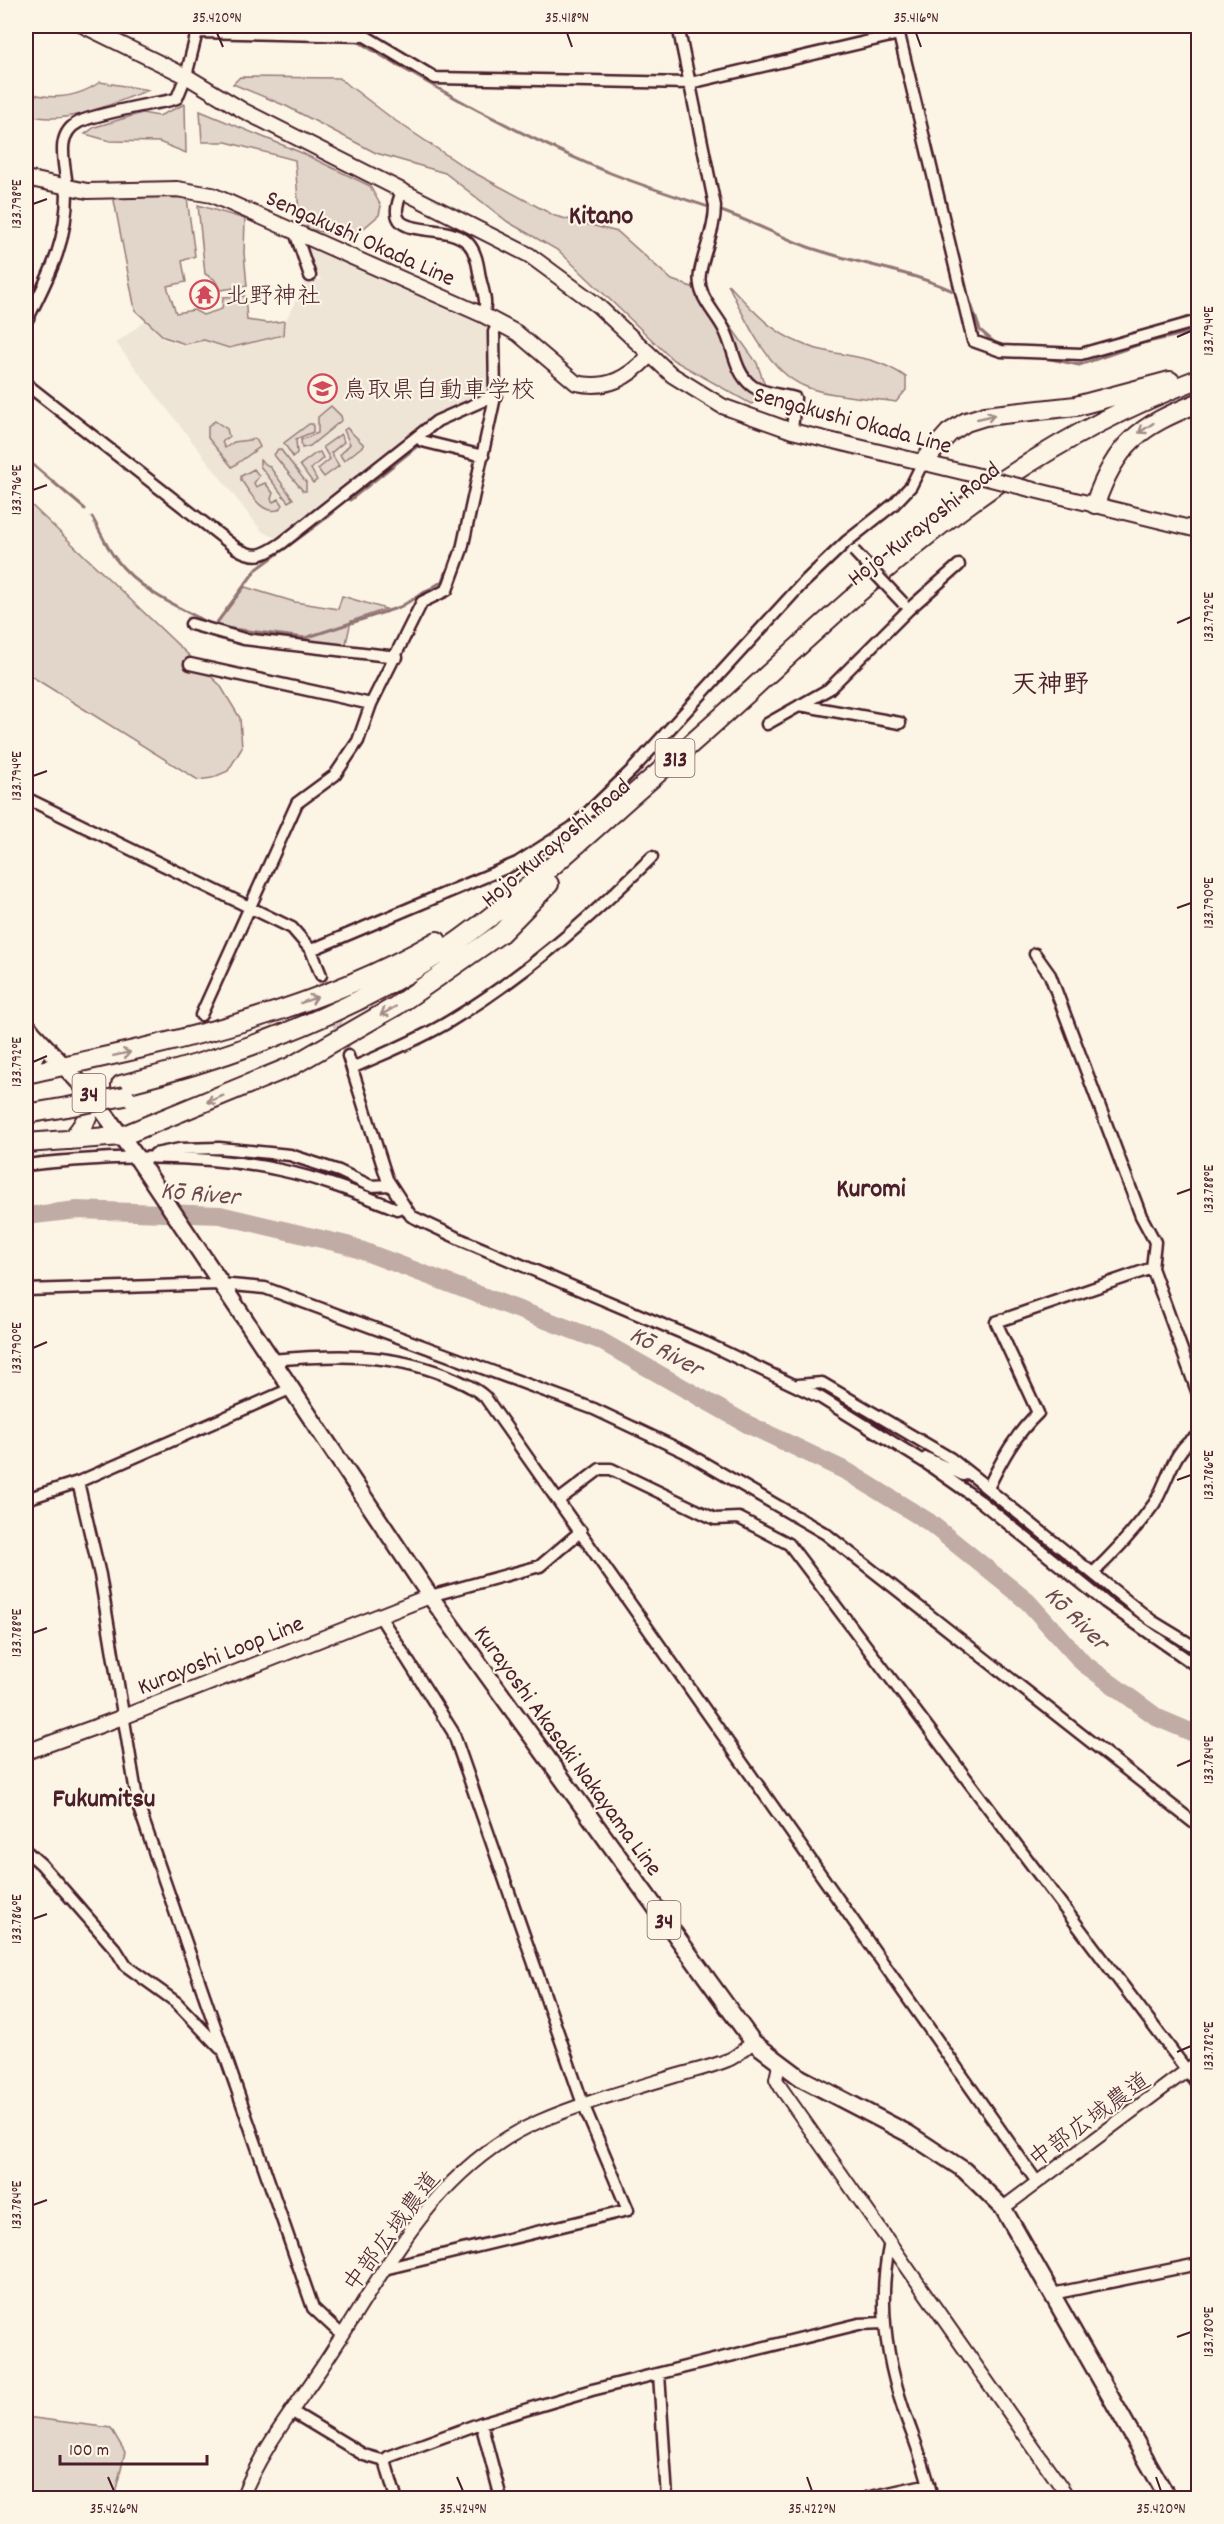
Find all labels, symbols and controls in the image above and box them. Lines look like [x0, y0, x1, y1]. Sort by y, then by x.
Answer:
text: 35.420°N [192, 8, 242, 30]
text: 35.418°N [545, 8, 589, 30]
text: 35.416°N [893, 8, 939, 30]
text: 133.798°E [7, 179, 29, 229]
street label: Sengakushi Okada Line [260, 183, 460, 297]
district label: Kitano [569, 198, 633, 237]
temple icon: 北野神社 [188, 279, 220, 311]
place label: 北野神社 [225, 281, 321, 315]
text: 133.794°E [1199, 306, 1221, 356]
school or university icon: 鳥取県自動車学校 [306, 373, 338, 405]
place label: 鳥取県自動車学校 [343, 375, 535, 409]
street label: Sengakushi Okada Line [749, 379, 955, 465]
one-way arrow [975, 411, 995, 422]
one-way arrow [1138, 422, 1155, 434]
street label: Hojo-Kurayoshi Road [841, 455, 1009, 596]
text: 133.796°E [7, 464, 29, 515]
text: 133.792°E [1199, 592, 1221, 642]
district label: 天神野 [1011, 668, 1089, 705]
road number: 313 [656, 739, 694, 777]
text: 133.794°E [7, 751, 29, 801]
street label: Hojo-Kurayoshi Road [475, 771, 639, 917]
text: 133.790°E [1199, 877, 1221, 929]
one-way arrow [299, 994, 318, 1005]
one-way arrow [380, 1005, 397, 1017]
text: 133.792°E [7, 1037, 29, 1087]
one-way arrow [112, 1047, 131, 1059]
road number: 34 [72, 1074, 106, 1112]
one-way arrow [206, 1094, 224, 1105]
text: 133.788°E [1199, 1165, 1221, 1213]
district label: Kuromi [836, 1171, 906, 1210]
water label: Kō River [159, 1174, 244, 1218]
water label: Kō River [622, 1318, 712, 1390]
text: 133.790°E [7, 1322, 29, 1374]
text: 133.786°E [1199, 1450, 1221, 1500]
water label: Kō River [1035, 1579, 1119, 1663]
street label: Kurayoshi Loop Line [133, 1608, 309, 1706]
text: 133.788°E [7, 1609, 29, 1657]
street label: Kurayoshi Akasaki Nakayama Line [464, 1619, 669, 1884]
text: 133.784°E [1199, 1735, 1221, 1784]
district label: Fukumitsu [53, 1781, 155, 1820]
text: 133.786°E [7, 1894, 29, 1944]
road number: 34 [648, 1901, 680, 1939]
text: 133.782°E [1199, 2021, 1221, 2071]
street label: 中部広域農道 [1023, 2065, 1159, 2178]
street label: 中部広域農道 [336, 2165, 450, 2301]
text: 133.784°E [7, 2180, 29, 2229]
text: 133.780°E [1199, 2306, 1221, 2357]
scale bar [60, 2428, 207, 2466]
text: 100 m [69, 2439, 109, 2464]
text: 35.426°N [90, 2499, 138, 2521]
text: 35.424°N [439, 2499, 487, 2521]
text: 35.422°N [788, 2499, 836, 2521]
text: 35.420°N [1136, 2499, 1186, 2521]

